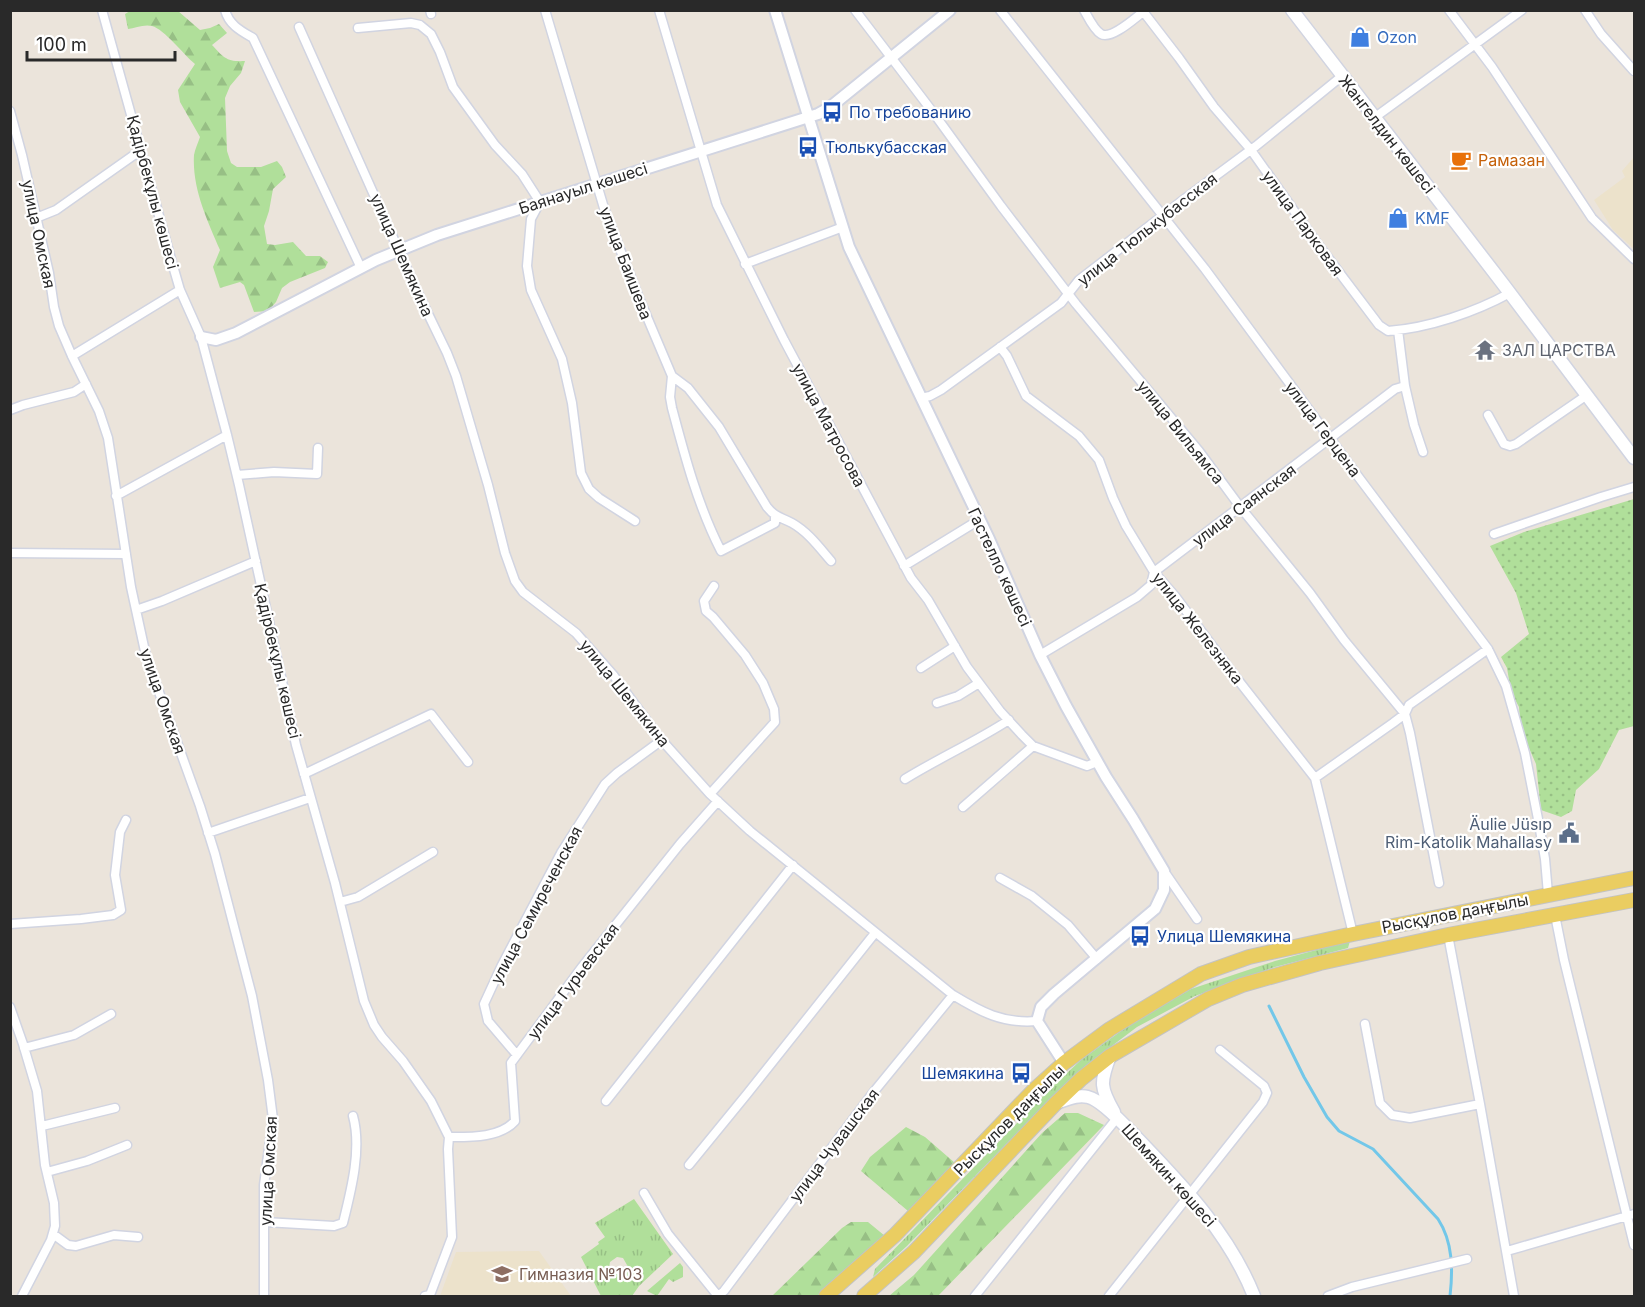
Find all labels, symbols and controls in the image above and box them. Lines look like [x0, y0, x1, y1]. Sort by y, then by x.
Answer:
scale bar [27, 24, 176, 62]
shop icon: Ozon [1348, 25, 1372, 49]
place label: Ozon [1377, 27, 1417, 47]
text: 100 m [36, 34, 87, 55]
street label: Жангелдин көшесі [1334, 71, 1440, 197]
bus stop icon: По требованию [820, 100, 844, 124]
place label: По требованию [849, 102, 971, 122]
street label: Қадірбекұлы көшесі [123, 113, 183, 271]
bus stop icon: Тюлькубасская [796, 135, 820, 159]
place label: Тюлькубасская [825, 137, 947, 157]
cafe icon: Рамазан [1449, 148, 1473, 172]
place label: Рамазан [1478, 150, 1545, 170]
street label: Баянауыл көшесі [516, 158, 650, 218]
street label: улица Парковая [1258, 166, 1348, 280]
street label: улица Тюлькубасская [1073, 168, 1221, 290]
street label: улица Омская [18, 178, 60, 290]
street label: улица Шемякина [366, 190, 438, 320]
street label: улица Баишева [595, 204, 657, 322]
shop icon: KMF [1386, 206, 1410, 230]
place label: KMF [1415, 208, 1450, 228]
temple icon: ЗАЛ ЦАРСТВА [1473, 338, 1497, 362]
place label: ЗАЛ ЦАРСТВА [1502, 340, 1616, 360]
street label: улица Матросова [788, 360, 870, 490]
street label: улица Вильямса [1133, 376, 1229, 488]
street label: улица Герцена [1281, 377, 1365, 481]
street label: улица Саянская [1188, 460, 1300, 550]
street label: Гастелло көшесі [964, 504, 1036, 630]
street label: улица Железняка [1148, 568, 1248, 688]
street label: Қадірбекұлы көшесі [250, 581, 306, 741]
street label: улица Шемякина [576, 635, 674, 751]
street label: улица Омская [136, 646, 190, 756]
place label: Äulie Jüsıp Rim-Katolik Mahallasy [1385, 814, 1552, 852]
public building icon: Äulie Jüsıp Rim-Katolik Mahallasy [1557, 821, 1581, 845]
street label: улица Семиреченская [486, 823, 586, 987]
street label: Рысқұлов даңғылы [1380, 889, 1530, 937]
street label: улица Гурьевская [523, 919, 623, 1043]
bus stop icon: Улица Шемякина [1128, 924, 1152, 948]
place label: Улица Шемякина [1157, 926, 1291, 946]
street label: Рысқұлов даңғылы [949, 1060, 1069, 1180]
bus stop icon: Шемякина [1009, 1061, 1033, 1085]
place label: Шемякина [922, 1063, 1004, 1083]
street label: улица Чувашская [785, 1084, 883, 1206]
street label: улица Омская [255, 1115, 281, 1227]
street label: Шемякин көшесі [1118, 1120, 1220, 1230]
school or university icon: Гимназия №103 [490, 1262, 514, 1286]
place label: Гимназия №103 [519, 1264, 642, 1284]

